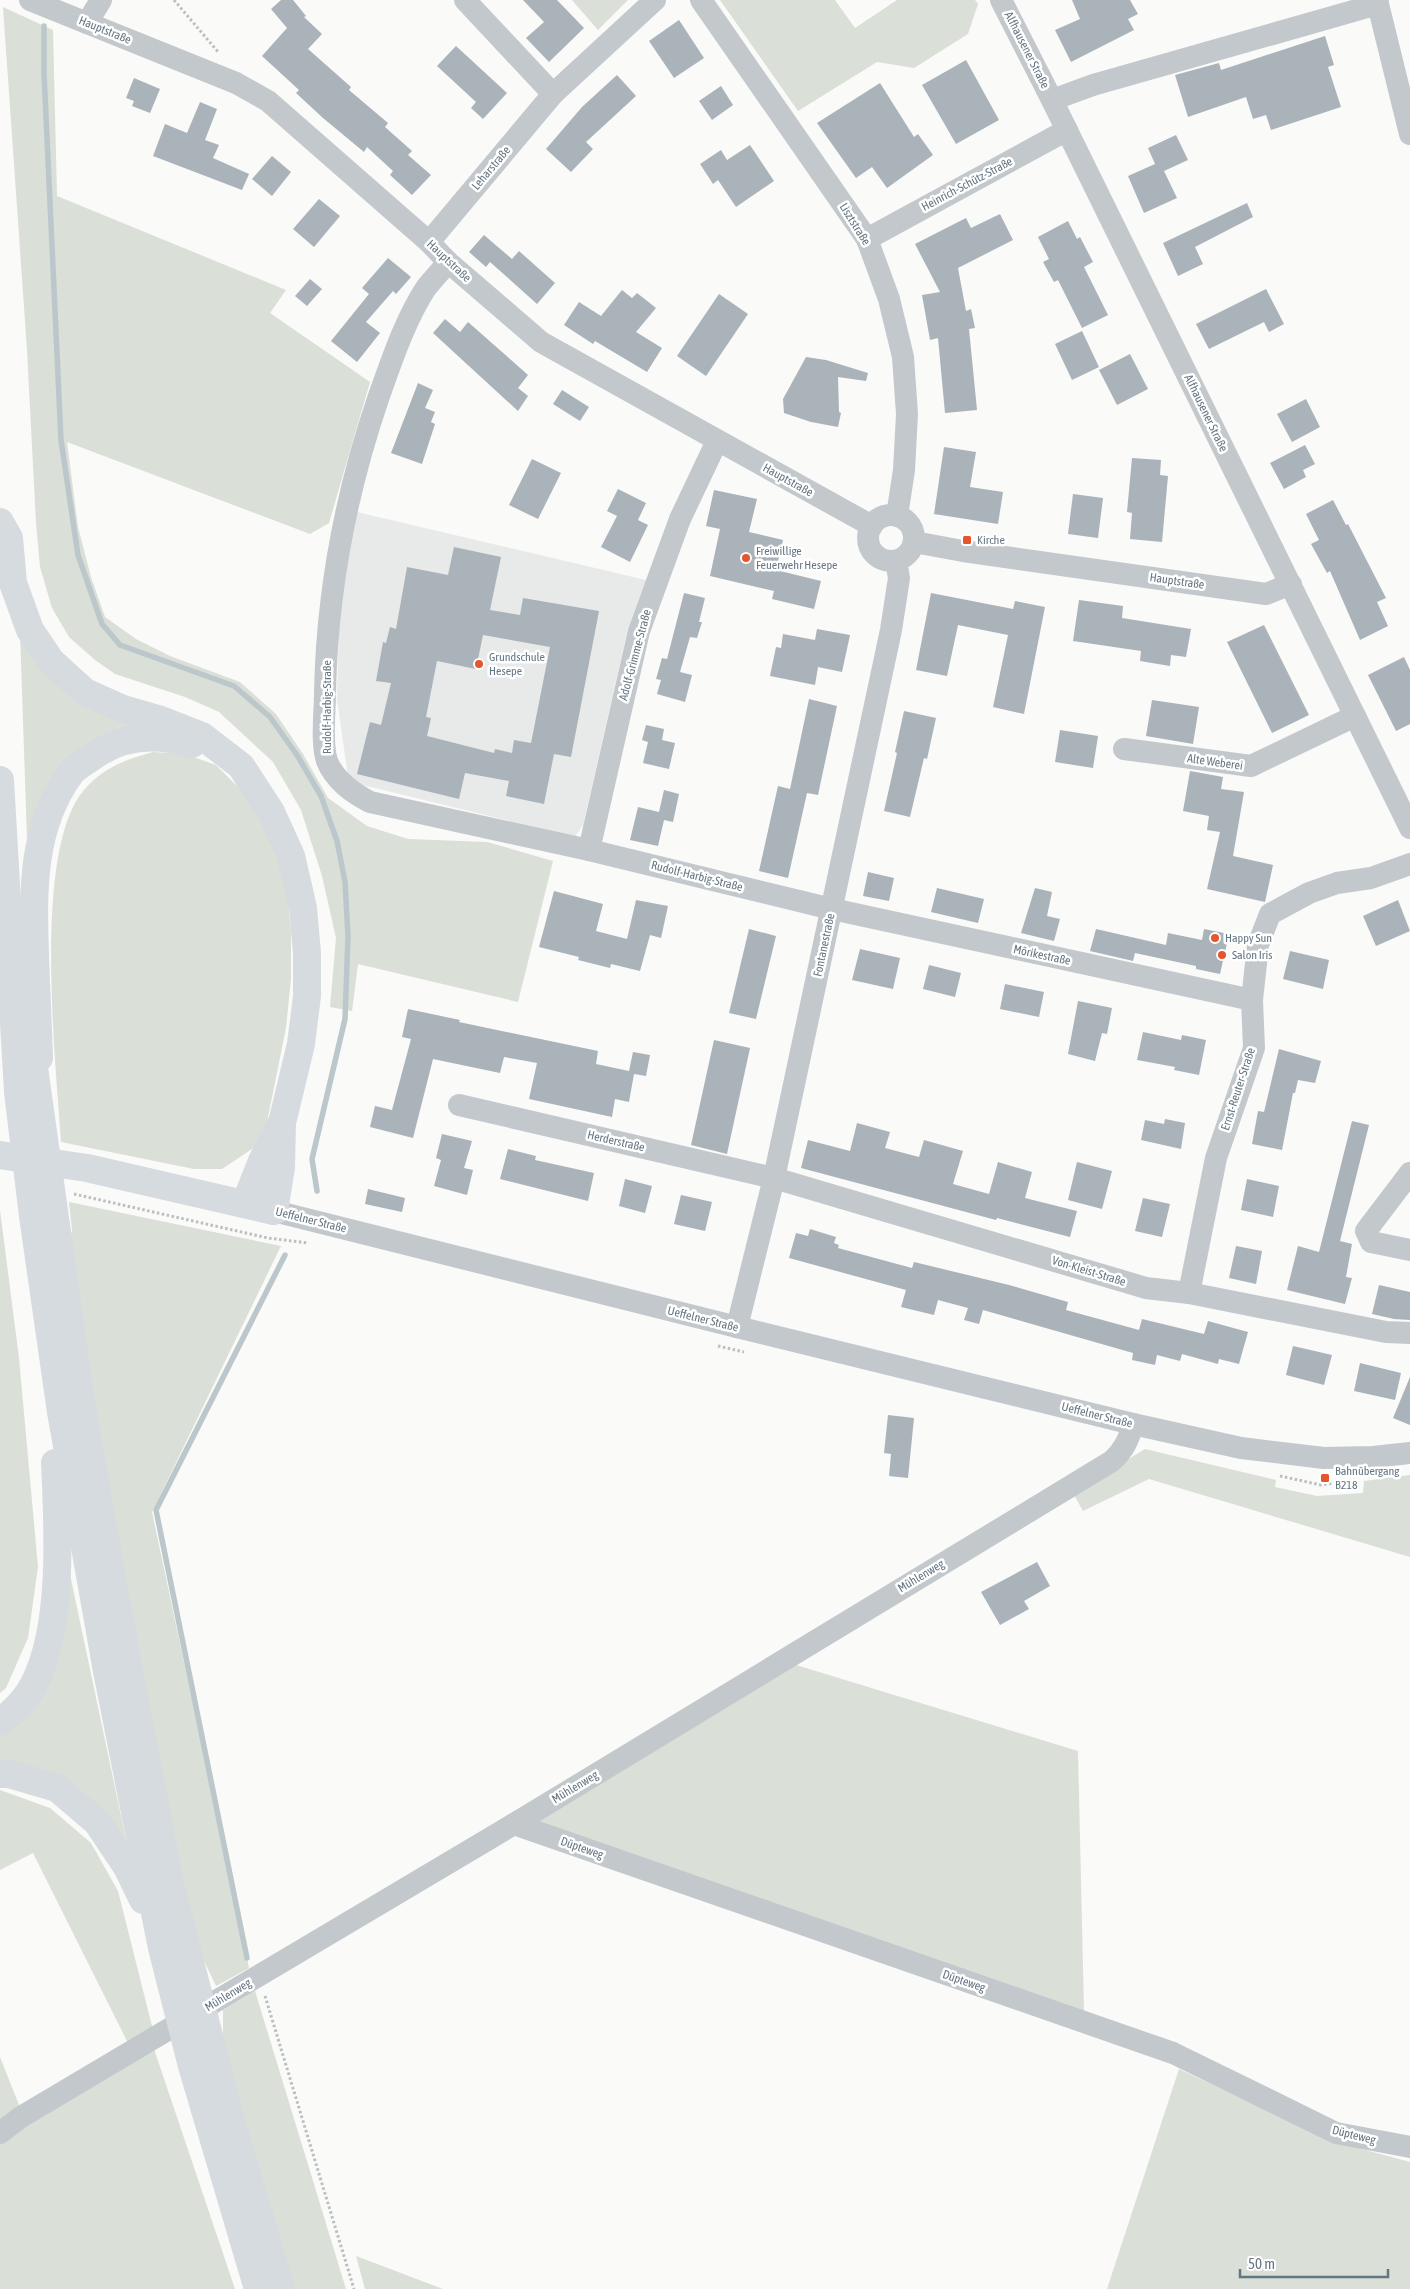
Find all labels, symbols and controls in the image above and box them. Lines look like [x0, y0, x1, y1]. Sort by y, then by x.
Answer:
street label: Alfhausener Straße [1002, 9, 1052, 91]
street label: Hauptstraße [77, 13, 133, 47]
street label: Leharstraße [469, 143, 513, 193]
street label: Heinrich-Schütz-Straße [919, 154, 1015, 214]
street label: Lisztstraße [837, 200, 873, 248]
street label: Hauptstraße [424, 237, 474, 285]
street label: Alfhausener Straße [1181, 372, 1231, 454]
street label: Hauptstraße [760, 461, 816, 499]
place label: Kirche [977, 533, 1005, 547]
marker: Kirche [961, 534, 973, 546]
place label: Freiwillige Feuerwehr Hesepe [756, 544, 838, 572]
marker: Freiwillige Feuerwehr Hesepe [740, 552, 752, 564]
street label: Hauptstraße [1149, 570, 1205, 592]
street label: Adolf-Grimme-Straße [616, 608, 654, 702]
place label: Grundschule Hesepe [489, 650, 545, 678]
marker: Grundschule Hesepe [473, 658, 485, 670]
street label: Rudolf-Harbig-Straße [320, 660, 334, 754]
street label: Alte Weberei [1186, 751, 1244, 773]
street label: Rudolf-Harbig-Straße [650, 858, 744, 894]
street label: Fontanestraße [810, 912, 838, 978]
place label: Happy Sun [1225, 931, 1272, 945]
marker: Happy Sun [1209, 932, 1221, 944]
street label: Mörikestraße [1012, 942, 1072, 968]
place label: Salon Iris [1232, 948, 1272, 962]
marker: Salon Iris [1216, 949, 1228, 961]
street label: Ernst-Reuter-Straße [1218, 1046, 1258, 1132]
street label: Herderstraße [586, 1128, 646, 1154]
street label: Ueffelner Straße [274, 1204, 348, 1236]
street label: Von-Kleist-Straße [1050, 1253, 1128, 1289]
street label: Ueffelner Straße [666, 1303, 740, 1335]
street label: Ueffelner Straße [1060, 1399, 1134, 1431]
place label: Bahnübergang B218 [1335, 1464, 1400, 1492]
marker: Bahnübergang B218 [1319, 1472, 1331, 1484]
street label: Mühlenweg [895, 1556, 947, 1595]
street label: Mühlenweg [549, 1767, 601, 1806]
street label: Düpteweg [559, 1834, 606, 1862]
street label: Düpteweg [941, 1967, 988, 1995]
street label: Mühlenweg [202, 1975, 254, 2014]
street label: Düpteweg [1331, 2123, 1378, 2147]
scale bar [1240, 2246, 1388, 2278]
text: 50 m [1248, 2255, 1275, 2272]

